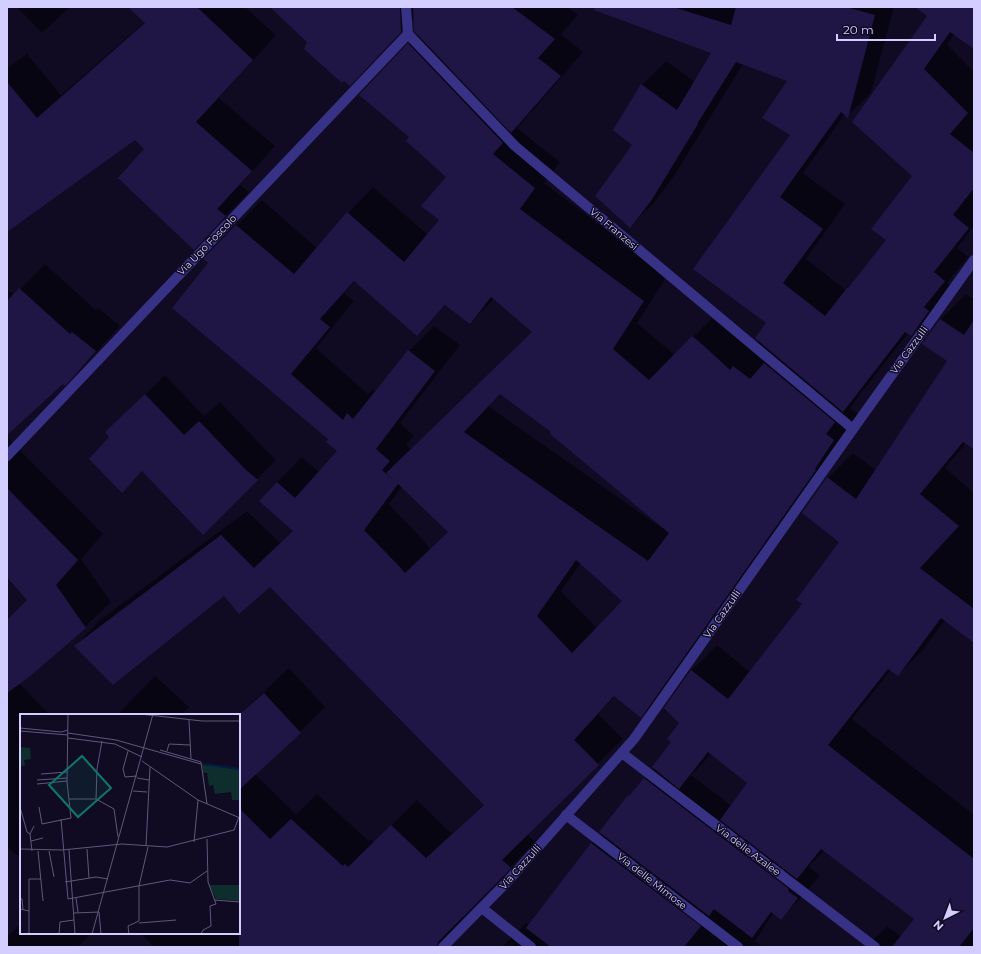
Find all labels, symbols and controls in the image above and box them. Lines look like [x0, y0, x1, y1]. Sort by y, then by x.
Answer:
scale bar [837, 16, 935, 42]
text: 20 m [843, 22, 874, 37]
street label: Via Franzesi [587, 205, 641, 253]
street label: Via Ugo Foscolo [175, 212, 239, 278]
street label: Via Cazzulli [887, 324, 931, 376]
street label: Via Cazzulli [701, 587, 743, 641]
inset map [20, 714, 240, 934]
street label: Via delle Azalee [713, 821, 783, 879]
street label: Via Cazzulli [496, 842, 544, 892]
street label: Via delle Mimose [615, 850, 689, 912]
north arrow [925, 898, 965, 938]
text: N [930, 917, 946, 934]

